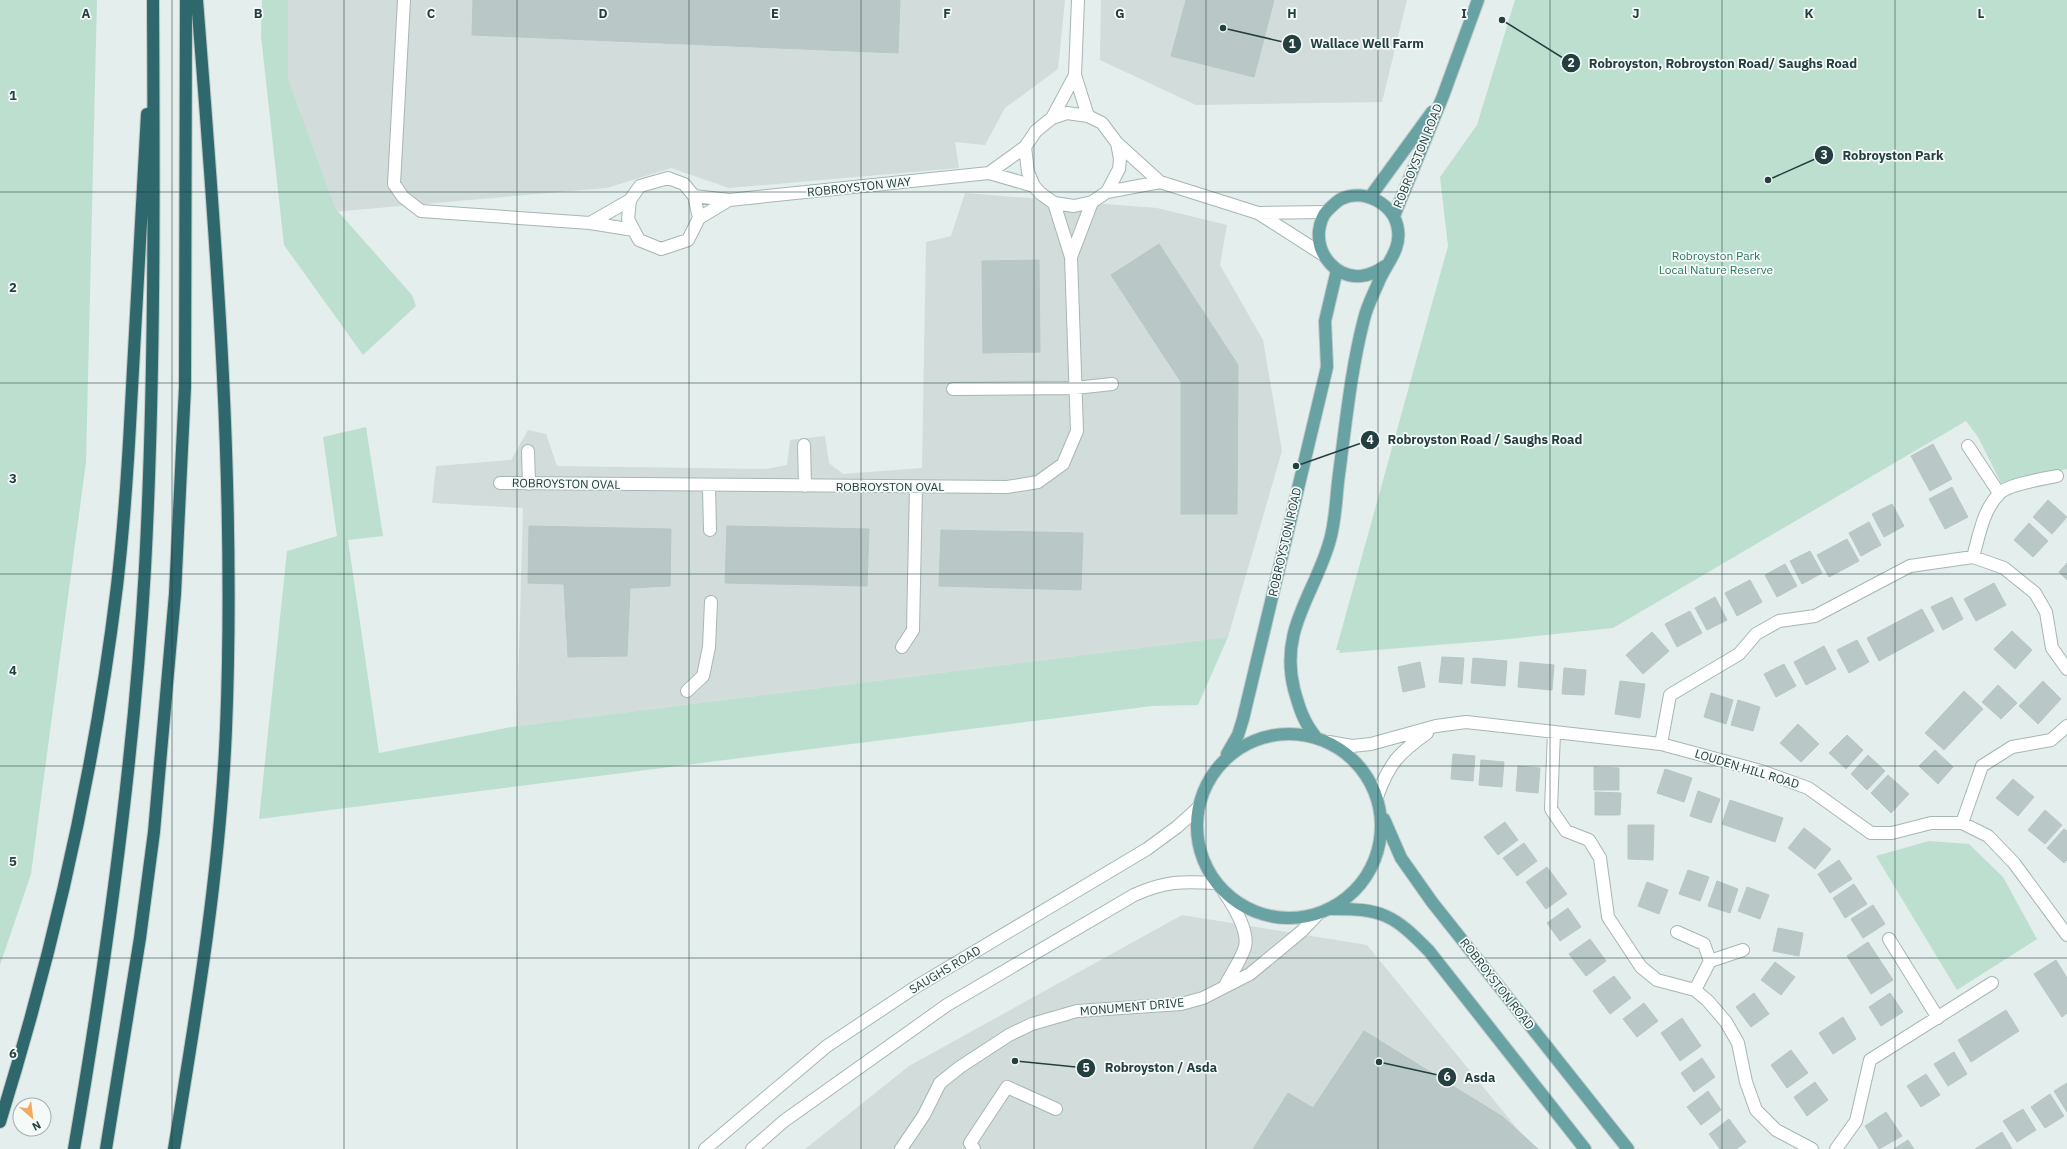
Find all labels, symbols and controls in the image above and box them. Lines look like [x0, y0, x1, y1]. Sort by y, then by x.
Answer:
text: A [82, 5, 91, 22]
text: B [254, 5, 263, 22]
text: C [427, 5, 436, 22]
text: D [598, 5, 608, 22]
text: E [771, 5, 779, 22]
text: F [943, 5, 951, 22]
text: G [1115, 5, 1125, 22]
text: H [1287, 5, 1297, 22]
text: I [1461, 5, 1467, 22]
text: J [1632, 5, 1640, 22]
text: K [1804, 5, 1814, 22]
text: L [1978, 5, 1985, 22]
callout: Wallace Well Farm [1282, 31, 1432, 56]
text: Wallace Well Farm [1310, 35, 1424, 52]
text: 1 [1288, 36, 1296, 51]
callout: Robroyston, Robroyston Road/ Saughs Road [1561, 51, 1866, 76]
text: 2 [1567, 55, 1575, 70]
text: Robroyston, Robroyston Road/ Saughs Road [1589, 55, 1857, 72]
text: 1 [9, 87, 17, 104]
street label: ROBROYSTON ROAD [1390, 101, 1445, 210]
callout: Robroyston Park [1814, 143, 1951, 168]
text: 3 [1820, 147, 1828, 162]
text: Robroyston Park [1842, 147, 1944, 164]
street label: ROBROYSTON WAY [806, 174, 912, 199]
park label: Robroyston Park Local Nature Reserve [1659, 248, 1774, 277]
text: 2 [9, 279, 17, 296]
callout: Robroyston Road / Saughs Road [1360, 427, 1590, 452]
text: Robroyston Road / Saughs Road [1388, 431, 1582, 448]
text: 4 [1366, 432, 1374, 447]
text: 3 [9, 470, 17, 487]
street label: ROBROYSTON OVAL [512, 475, 620, 492]
street label: ROBROYSTON OVAL [836, 479, 944, 494]
street label: ROBROYSTON ROAD [1265, 486, 1304, 598]
text: 4 [9, 662, 17, 679]
street label: LOUDEN HILL ROAD [1693, 745, 1801, 792]
text: 5 [9, 853, 17, 870]
street label: ROBROYSTON ROAD [1457, 935, 1538, 1032]
street label: SAUGHS ROAD [906, 942, 983, 997]
street label: MONUMENT DRIVE [1079, 994, 1185, 1019]
text: 6 [9, 1045, 17, 1062]
callout: Robroyston / Asda [1076, 1055, 1225, 1080]
text: Robroyston / Asda [1105, 1059, 1217, 1076]
text: 5 [1082, 1060, 1090, 1075]
callout: Asda [1437, 1064, 1503, 1089]
text: 6 [1443, 1069, 1451, 1084]
text: Asda [1465, 1069, 1495, 1086]
north arrow [12, 1097, 52, 1137]
text: N [30, 1118, 43, 1134]

